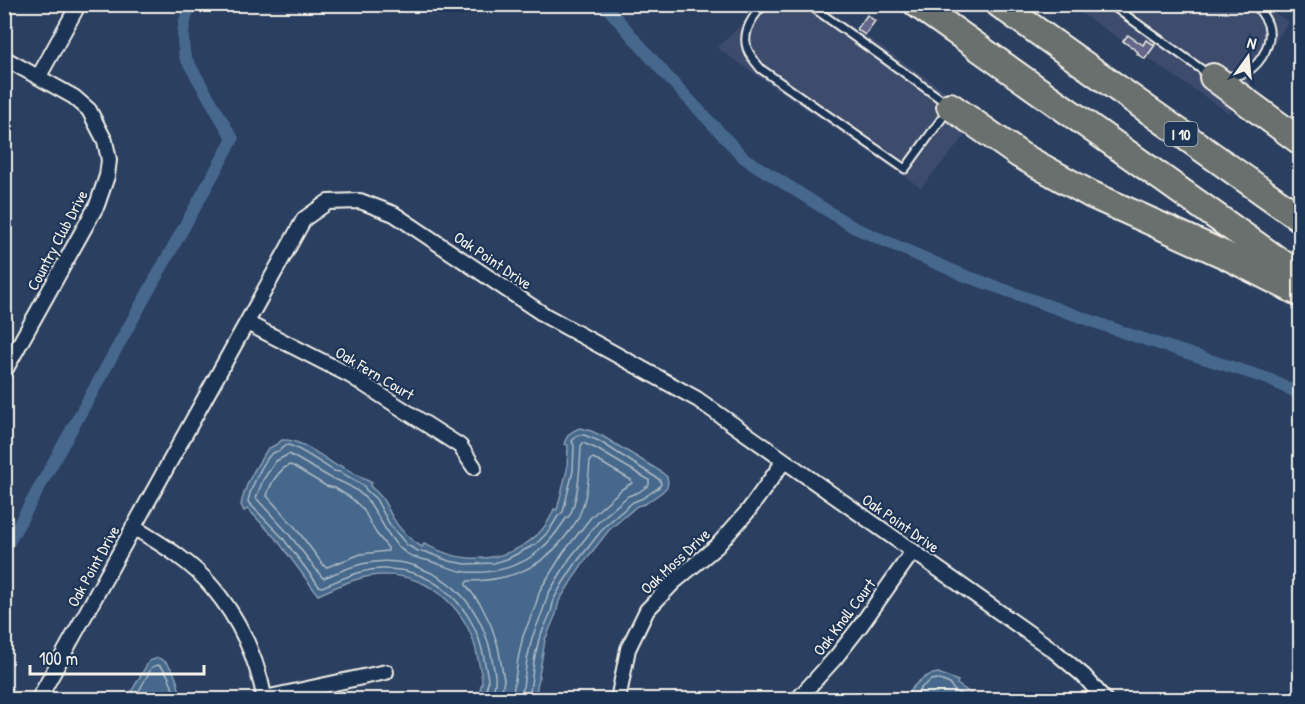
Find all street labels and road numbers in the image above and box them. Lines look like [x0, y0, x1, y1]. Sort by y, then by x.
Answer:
road number: I 10 [1164, 122, 1198, 146]
street label: Country Club Drive [21, 185, 93, 294]
street label: Oak Point Drive [450, 226, 537, 295]
street label: Oak Fern Court [332, 341, 419, 405]
street label: Oak Point Drive [858, 488, 945, 558]
street label: Oak Point Drive [62, 521, 125, 611]
street label: Oak Moss Drive [635, 523, 715, 599]
street label: Oak Knoll Court [808, 573, 881, 660]

